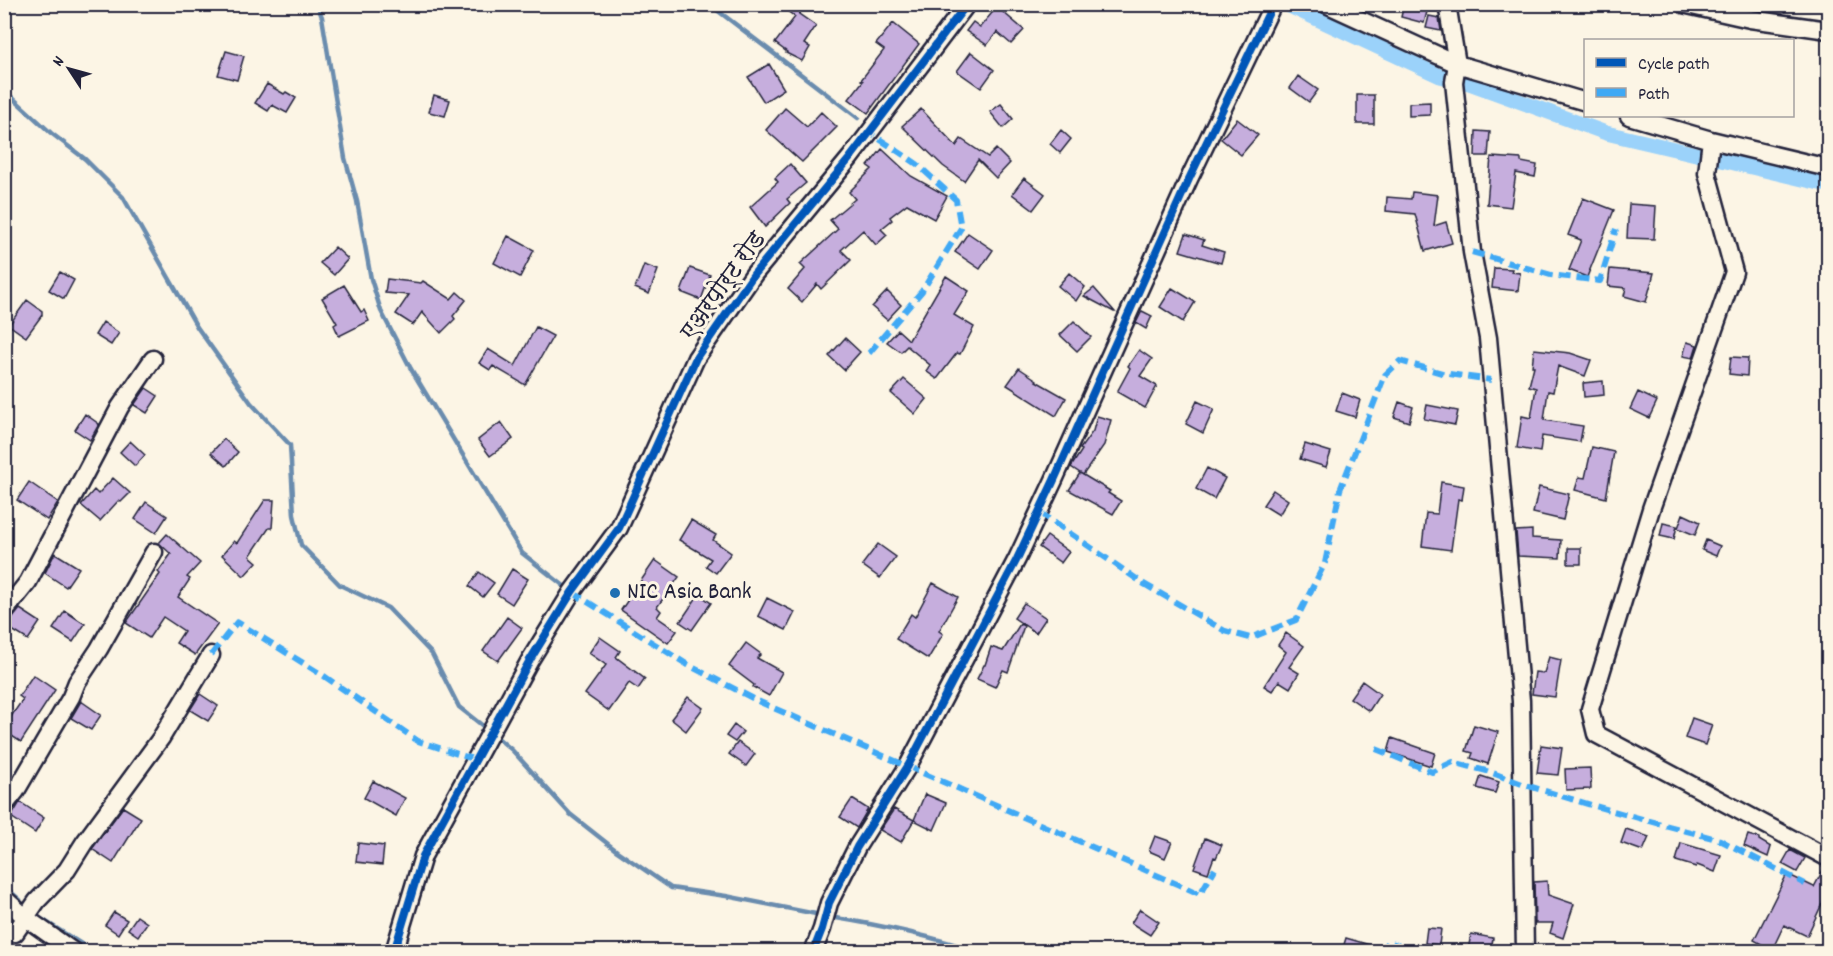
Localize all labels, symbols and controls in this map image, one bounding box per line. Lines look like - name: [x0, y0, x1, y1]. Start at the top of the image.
- north arrow: [39, 39, 99, 99]
- legend: [1584, 39, 1794, 117]
- text: N: [47, 52, 71, 72]
- text: Cycle path: [1638, 53, 1709, 78]
- text: Path: [1638, 83, 1670, 108]
- street label: एअरपोर्ट रोड: [672, 225, 775, 348]
- place label: NIC Asia Bank: [627, 576, 752, 610]
- marker: NIC Asia Bank: [608, 586, 622, 600]

